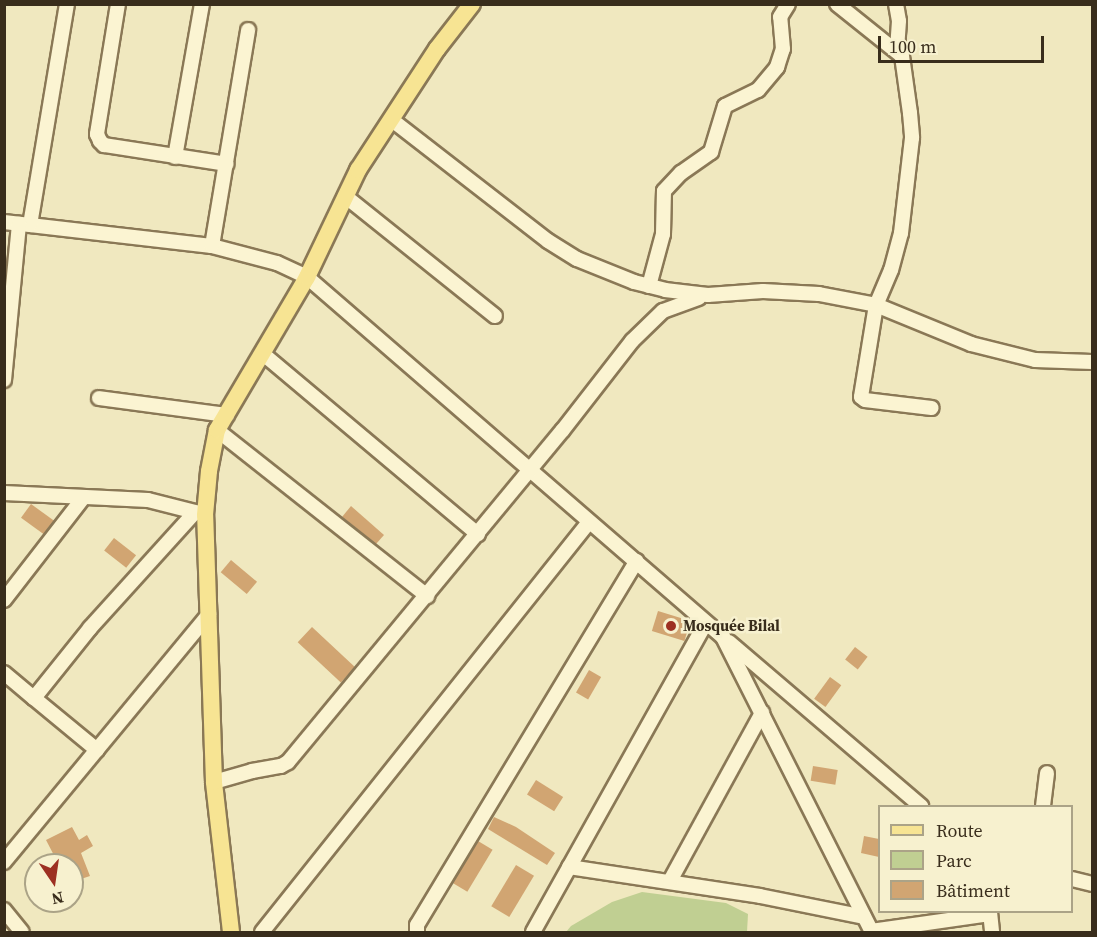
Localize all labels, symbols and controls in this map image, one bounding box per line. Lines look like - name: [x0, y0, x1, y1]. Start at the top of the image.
- scale bar: [881, 24, 1048, 62]
- text: 100 m: [889, 34, 936, 59]
- place label: Mosquée Bilal: [683, 617, 780, 635]
- marker: Mosquée Bilal: [664, 619, 678, 633]
- legend: [878, 805, 1073, 913]
- text: Route: [936, 818, 983, 843]
- text: Parc: [936, 848, 972, 873]
- north arrow: [24, 853, 84, 913]
- text: Bâtiment: [936, 878, 1010, 903]
- text: N: [49, 887, 66, 911]

